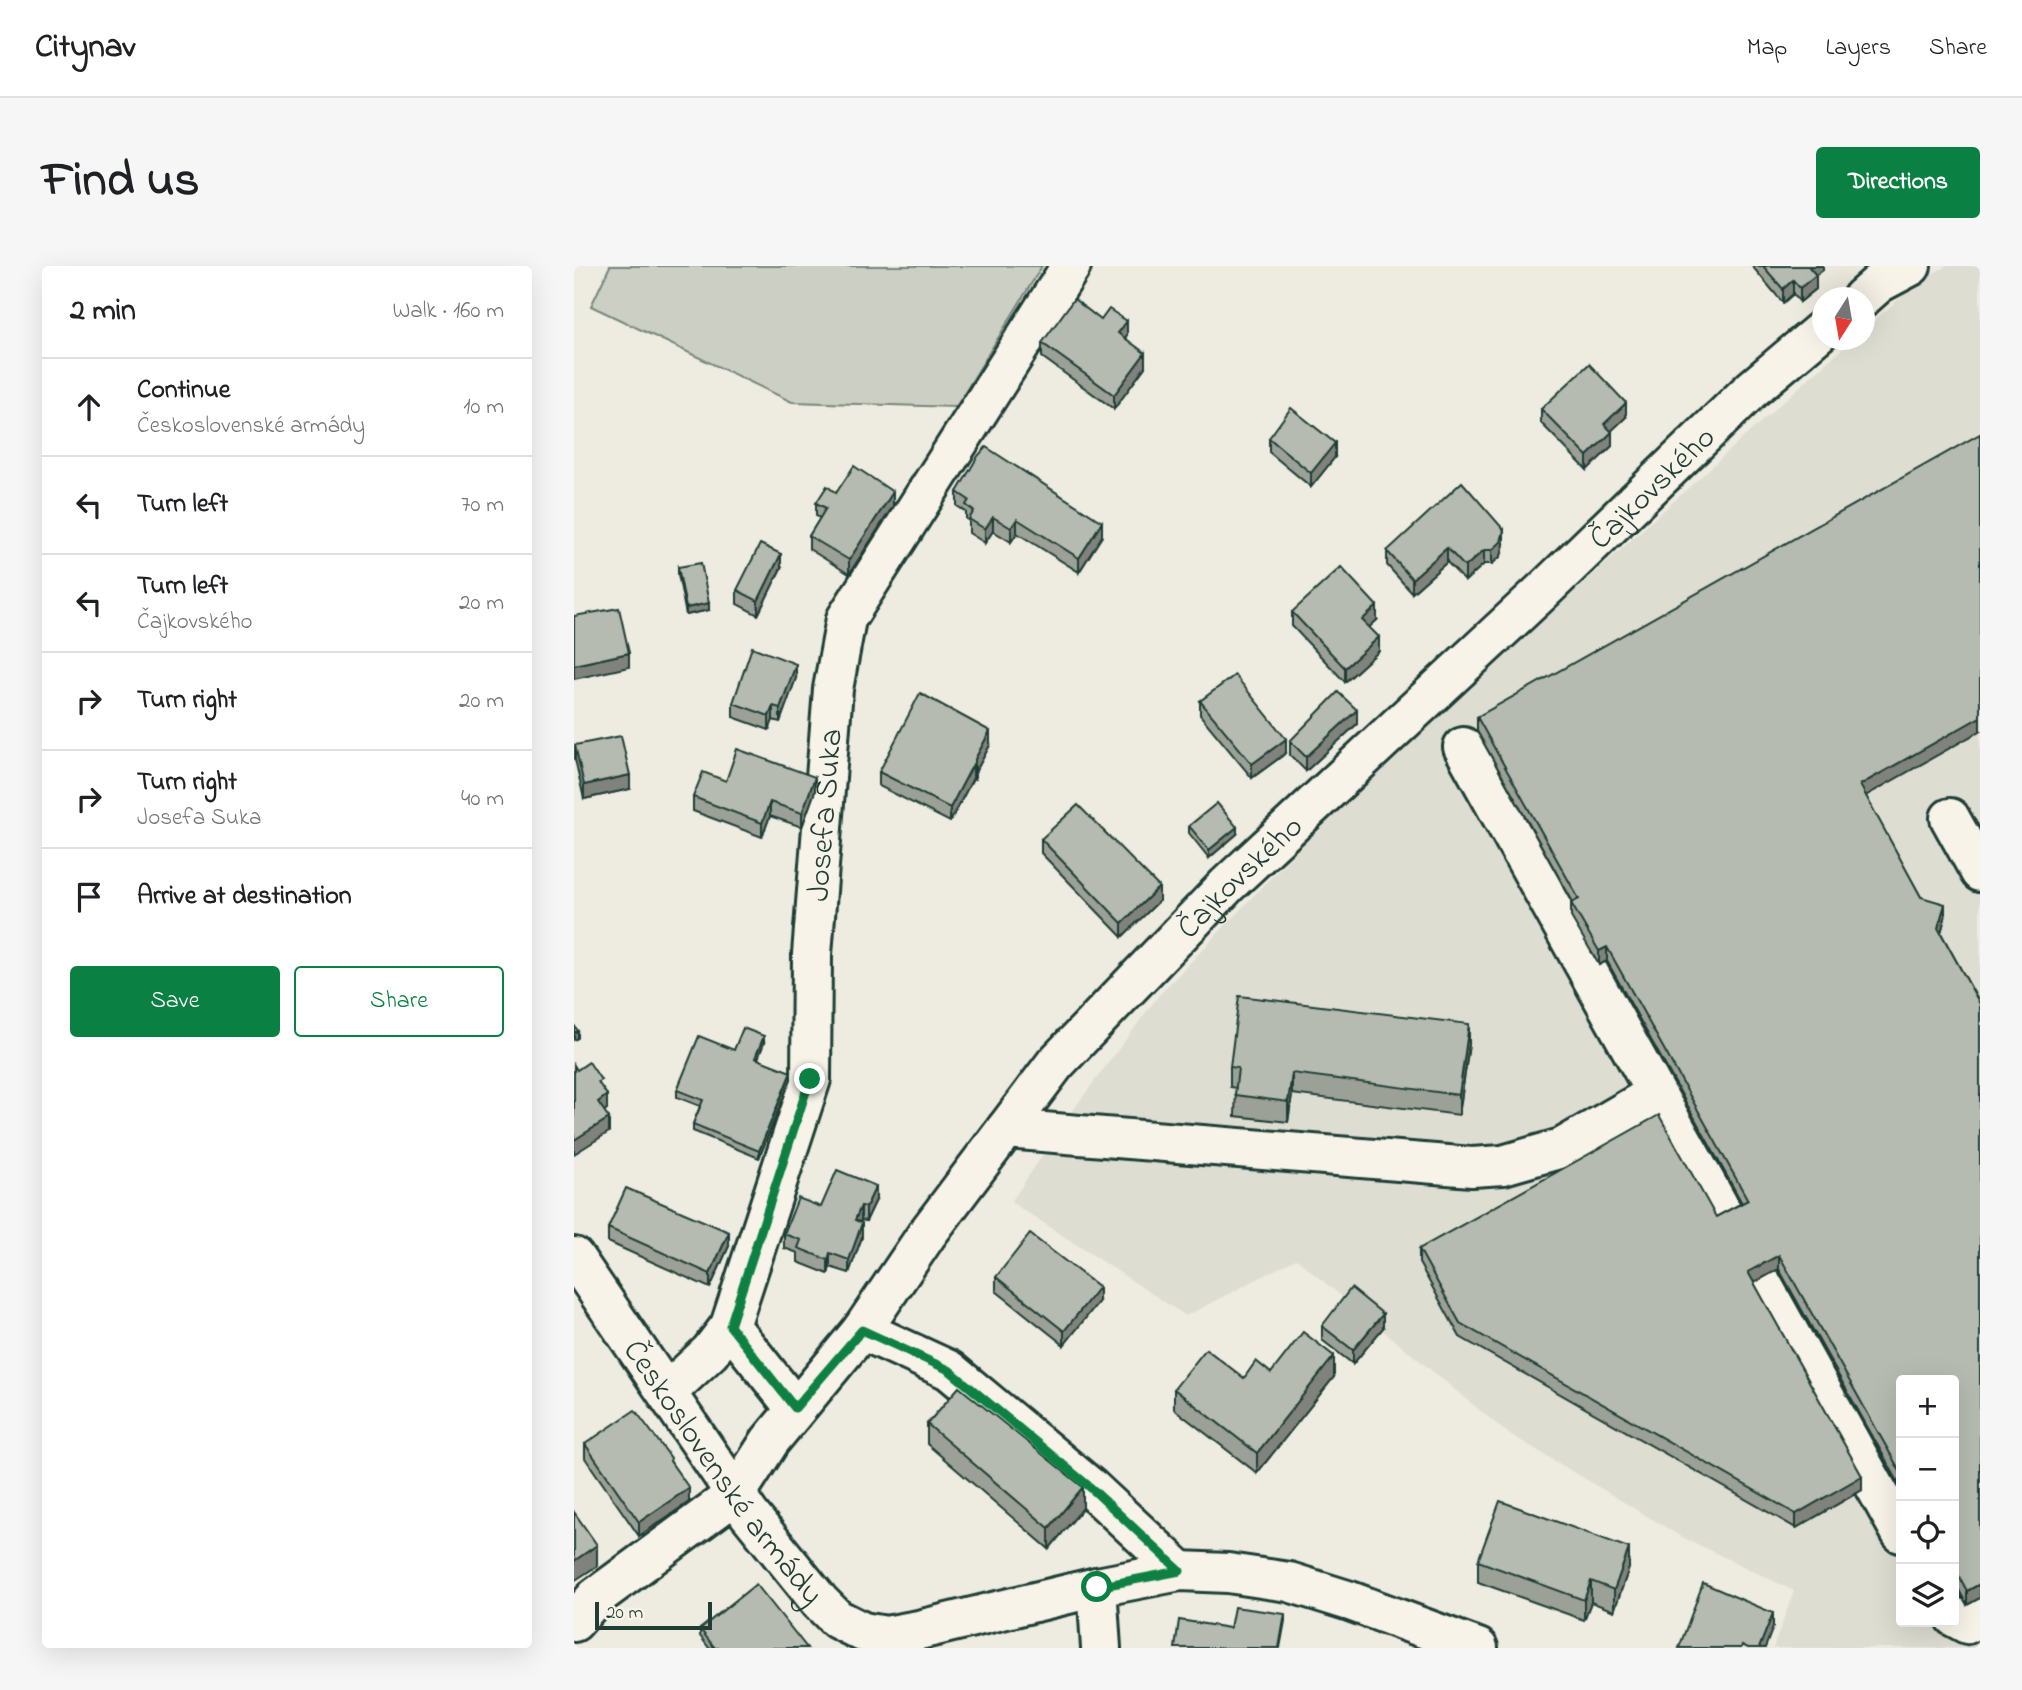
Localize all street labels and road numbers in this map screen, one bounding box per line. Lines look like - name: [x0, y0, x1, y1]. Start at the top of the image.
- street label: Čajkovského: [1579, 416, 1728, 562]
- street label: Josefa Suka: [796, 727, 857, 903]
- street label: Čajkovského: [1167, 806, 1315, 951]
- street label: Československé armády: [610, 1331, 833, 1616]

